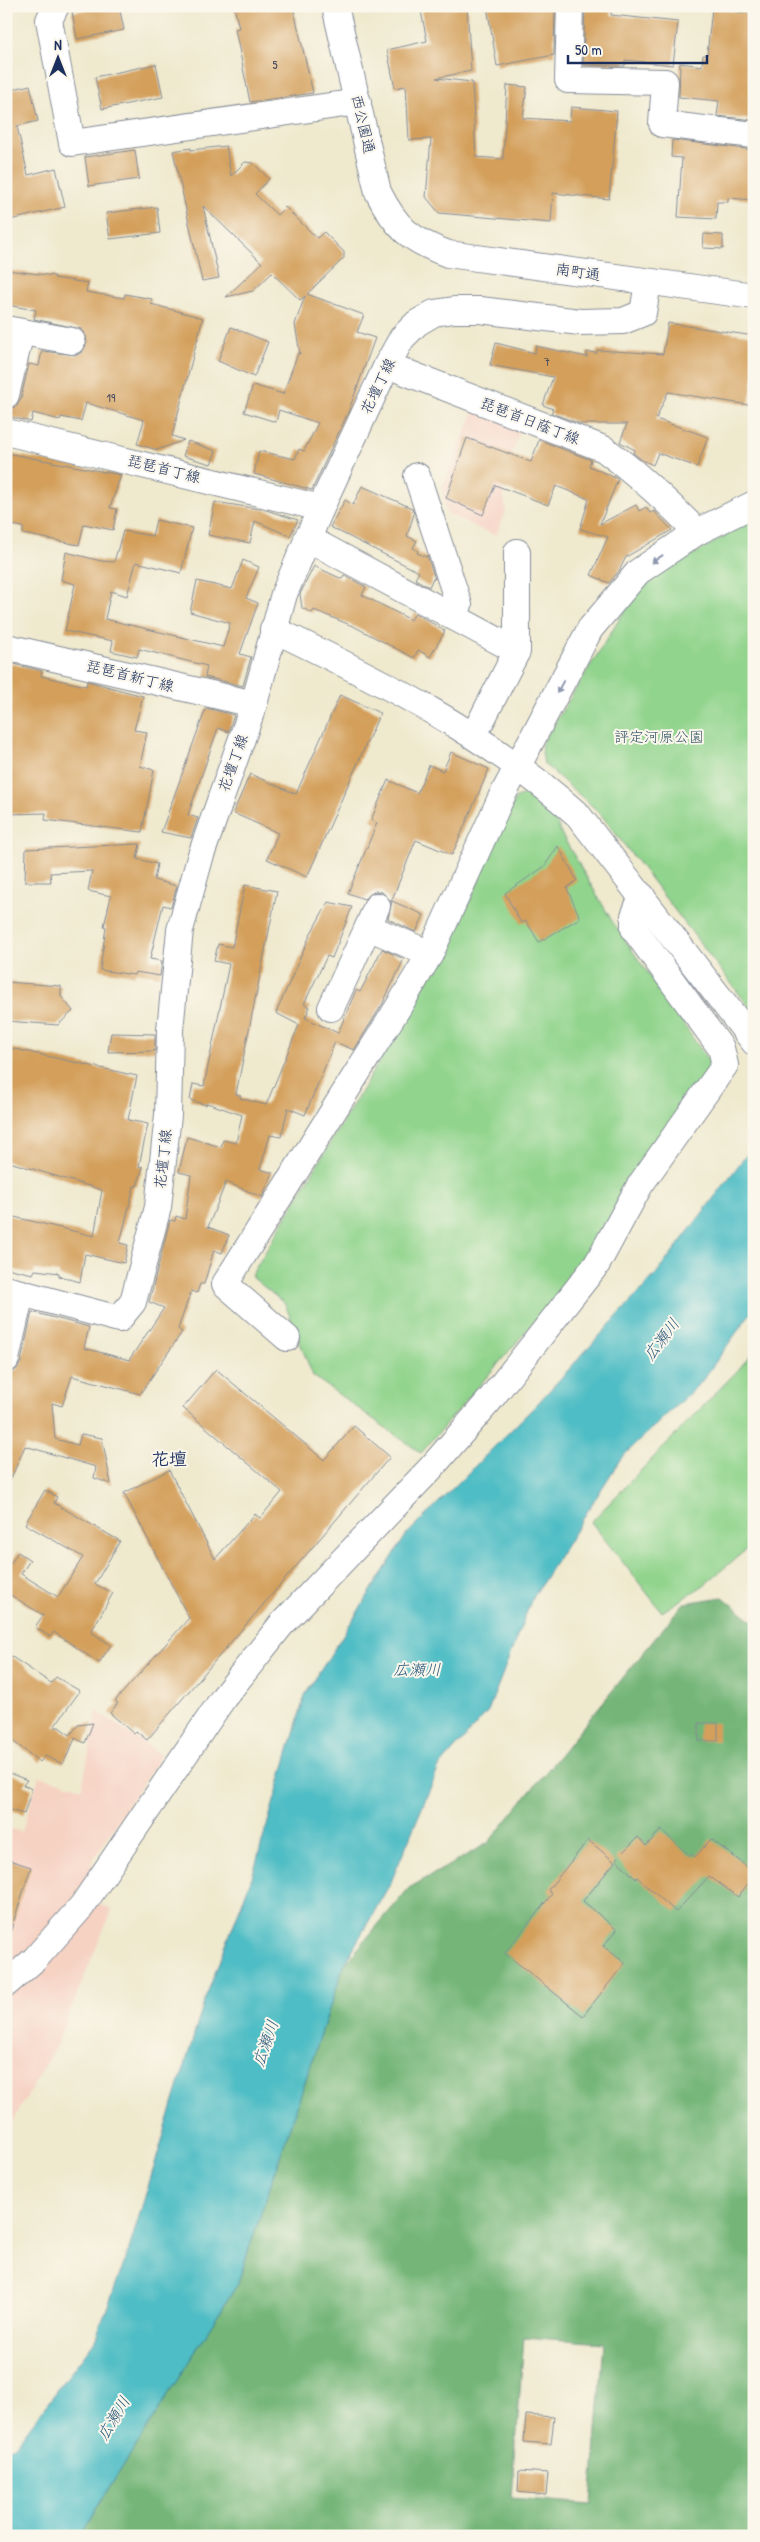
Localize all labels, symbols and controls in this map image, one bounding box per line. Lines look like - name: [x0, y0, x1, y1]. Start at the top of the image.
- north arrow: [32, 32, 82, 82]
- scale bar: [568, 32, 706, 64]
- text: N: [54, 35, 62, 54]
- text: 50 m: [575, 39, 602, 60]
- house number: 5: [272, 56, 278, 73]
- street label: 西公園通: [347, 92, 380, 155]
- street label: 南町通: [554, 258, 602, 285]
- house number: 7: [544, 353, 550, 370]
- street label: 花壇丁線: [355, 354, 400, 417]
- house number: 19: [107, 389, 116, 406]
- street label: 琵琶首日蔭丁線: [477, 392, 583, 449]
- street label: 琵琶首丁線: [125, 449, 203, 488]
- one-way arrow: [650, 554, 664, 564]
- street label: 琵琶首新丁線: [84, 654, 176, 697]
- one-way arrow: [556, 679, 564, 694]
- park label: 評定河原公園: [614, 726, 704, 747]
- street label: 花壇丁線: [212, 731, 253, 795]
- street label: 花壇丁線: [149, 1128, 176, 1190]
- water label: 広瀬川: [638, 1313, 684, 1365]
- district label: 花壇: [151, 1446, 187, 1471]
- water label: 広瀬川: [393, 1658, 441, 1680]
- water label: 広瀬川: [247, 2017, 283, 2069]
- water label: 広瀬川: [91, 2392, 135, 2444]

